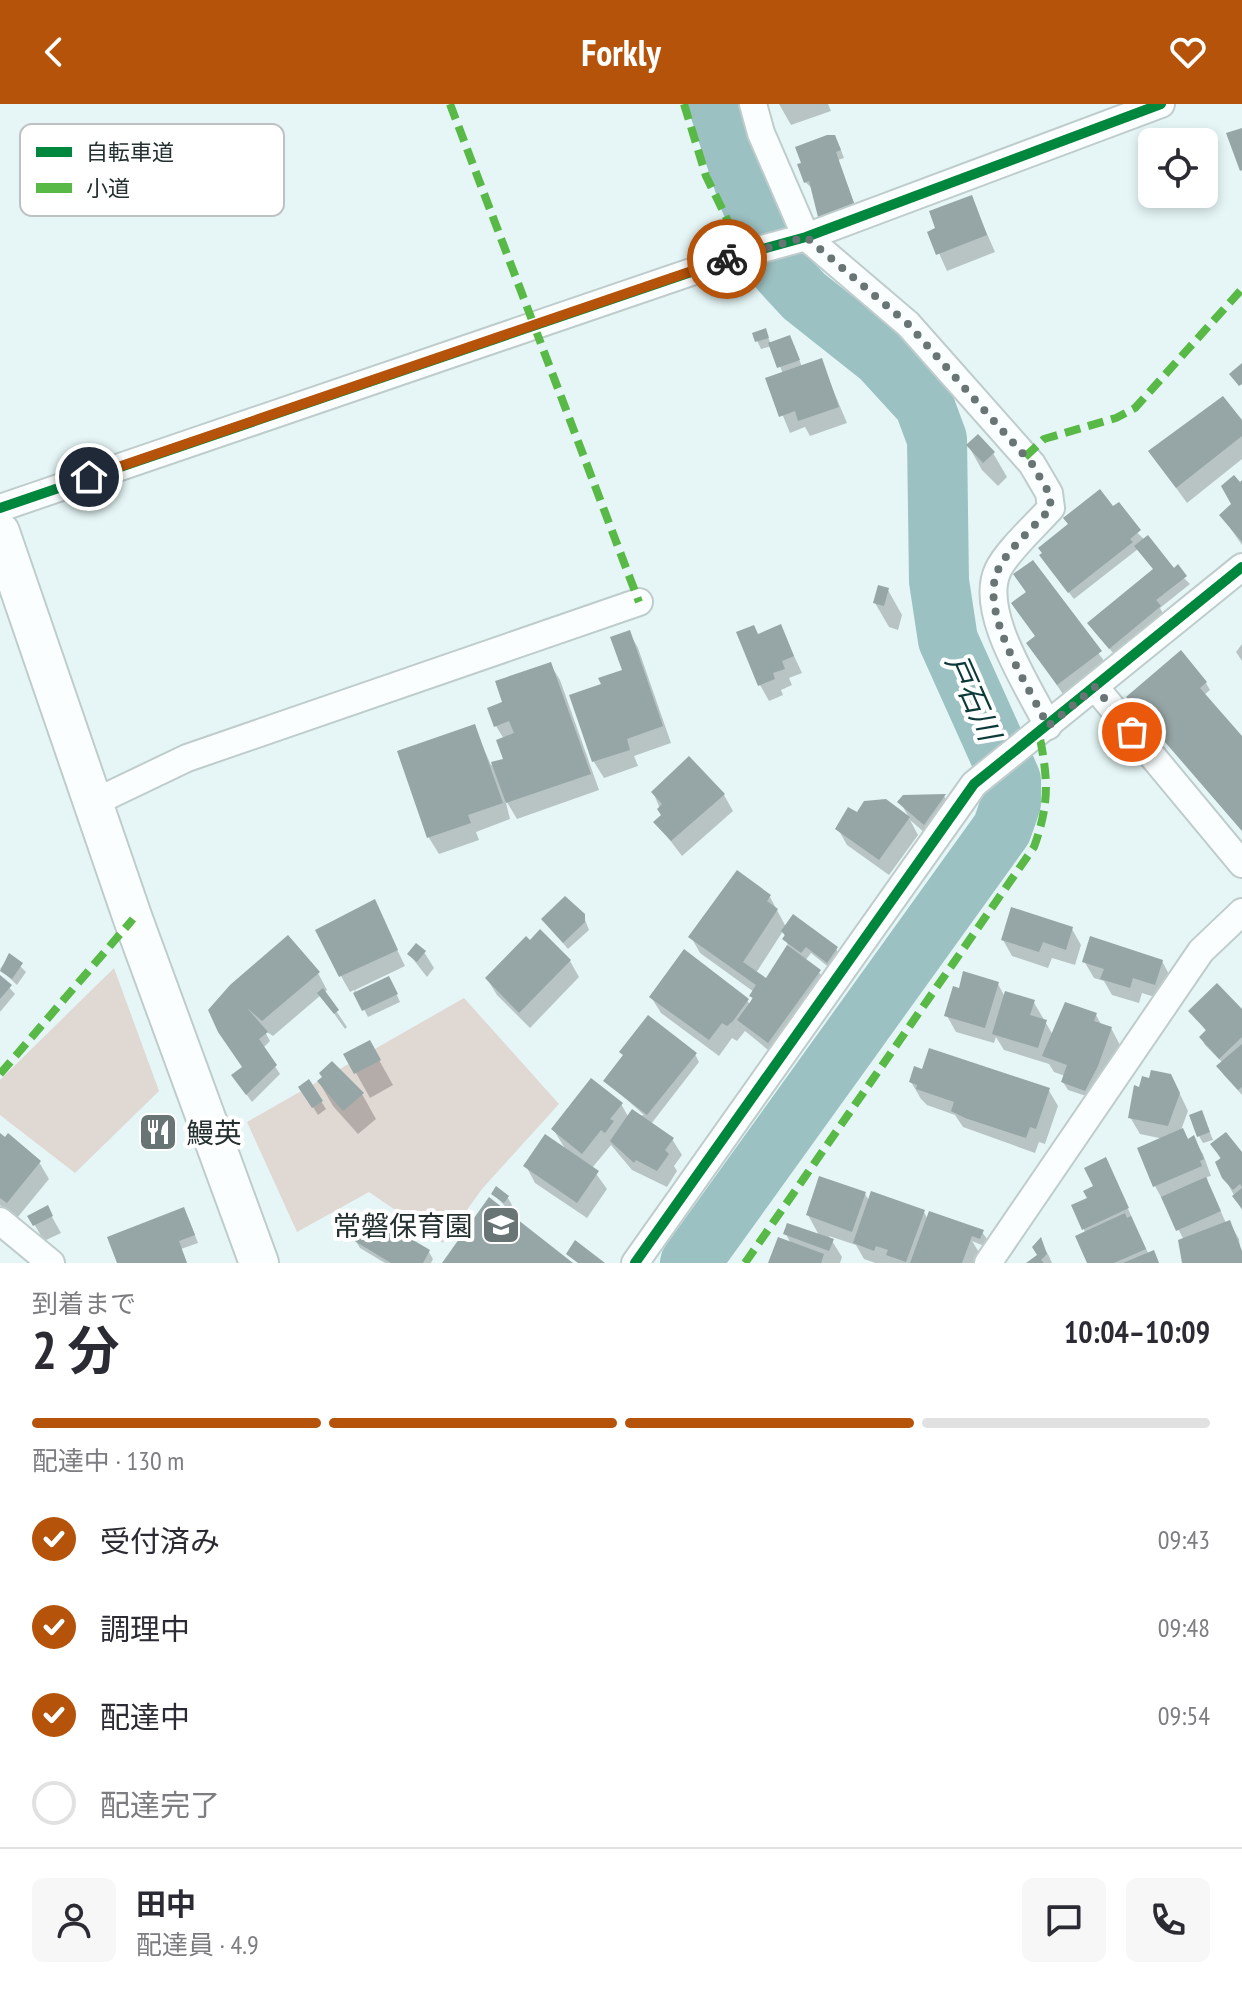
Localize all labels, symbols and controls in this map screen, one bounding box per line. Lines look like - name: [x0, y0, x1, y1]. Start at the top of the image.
- text: Forkly: [581, 29, 661, 76]
- icon: back: [32, 30, 76, 74]
- icon: heart: [1166, 30, 1210, 74]
- legend: [20, 124, 284, 216]
- map controls: [1138, 128, 1218, 208]
- button: locate: [1138, 128, 1218, 208]
- text: 自転車道: [86, 138, 174, 166]
- text: 小道: [86, 174, 130, 202]
- courier: [687, 219, 767, 299]
- icon: bike: [705, 237, 749, 281]
- pin: [55, 443, 123, 511]
- icon: home: [67, 455, 111, 499]
- water label: 戸石川: [938, 648, 1011, 749]
- pin: [1098, 698, 1166, 766]
- icon: bag: [1110, 710, 1154, 754]
- restaurant icon: 鰻英: [137, 1111, 179, 1153]
- place label: 鰻英: [186, 1114, 242, 1151]
- school or university icon: 常磐保育園: [480, 1204, 522, 1246]
- place label: 常磐保育園: [333, 1207, 473, 1244]
- text: 到着まで: [32, 1287, 136, 1320]
- text: 10:04–10:09: [1064, 1312, 1210, 1351]
- text: 2 分: [32, 1316, 120, 1383]
- text: 配達中 · 130 m: [32, 1444, 184, 1477]
- icon: check: [32, 1517, 76, 1561]
- text: 受付済み: [100, 1521, 220, 1560]
- text: 09:43: [1158, 1523, 1210, 1556]
- icon: check: [32, 1605, 76, 1649]
- text: 調理中: [100, 1609, 190, 1648]
- text: 09:48: [1158, 1611, 1210, 1644]
- icon: check: [32, 1693, 76, 1737]
- text: 配達中: [100, 1697, 190, 1736]
- text: 09:54: [1158, 1699, 1210, 1732]
- text: 配達完了: [100, 1785, 220, 1824]
- button: person: [32, 1878, 116, 1962]
- button: chat: [1022, 1878, 1106, 1962]
- button: phone: [1126, 1878, 1210, 1962]
- text: 田中: [136, 1884, 196, 1923]
- text: 配達員 · 4.9: [136, 1928, 259, 1961]

